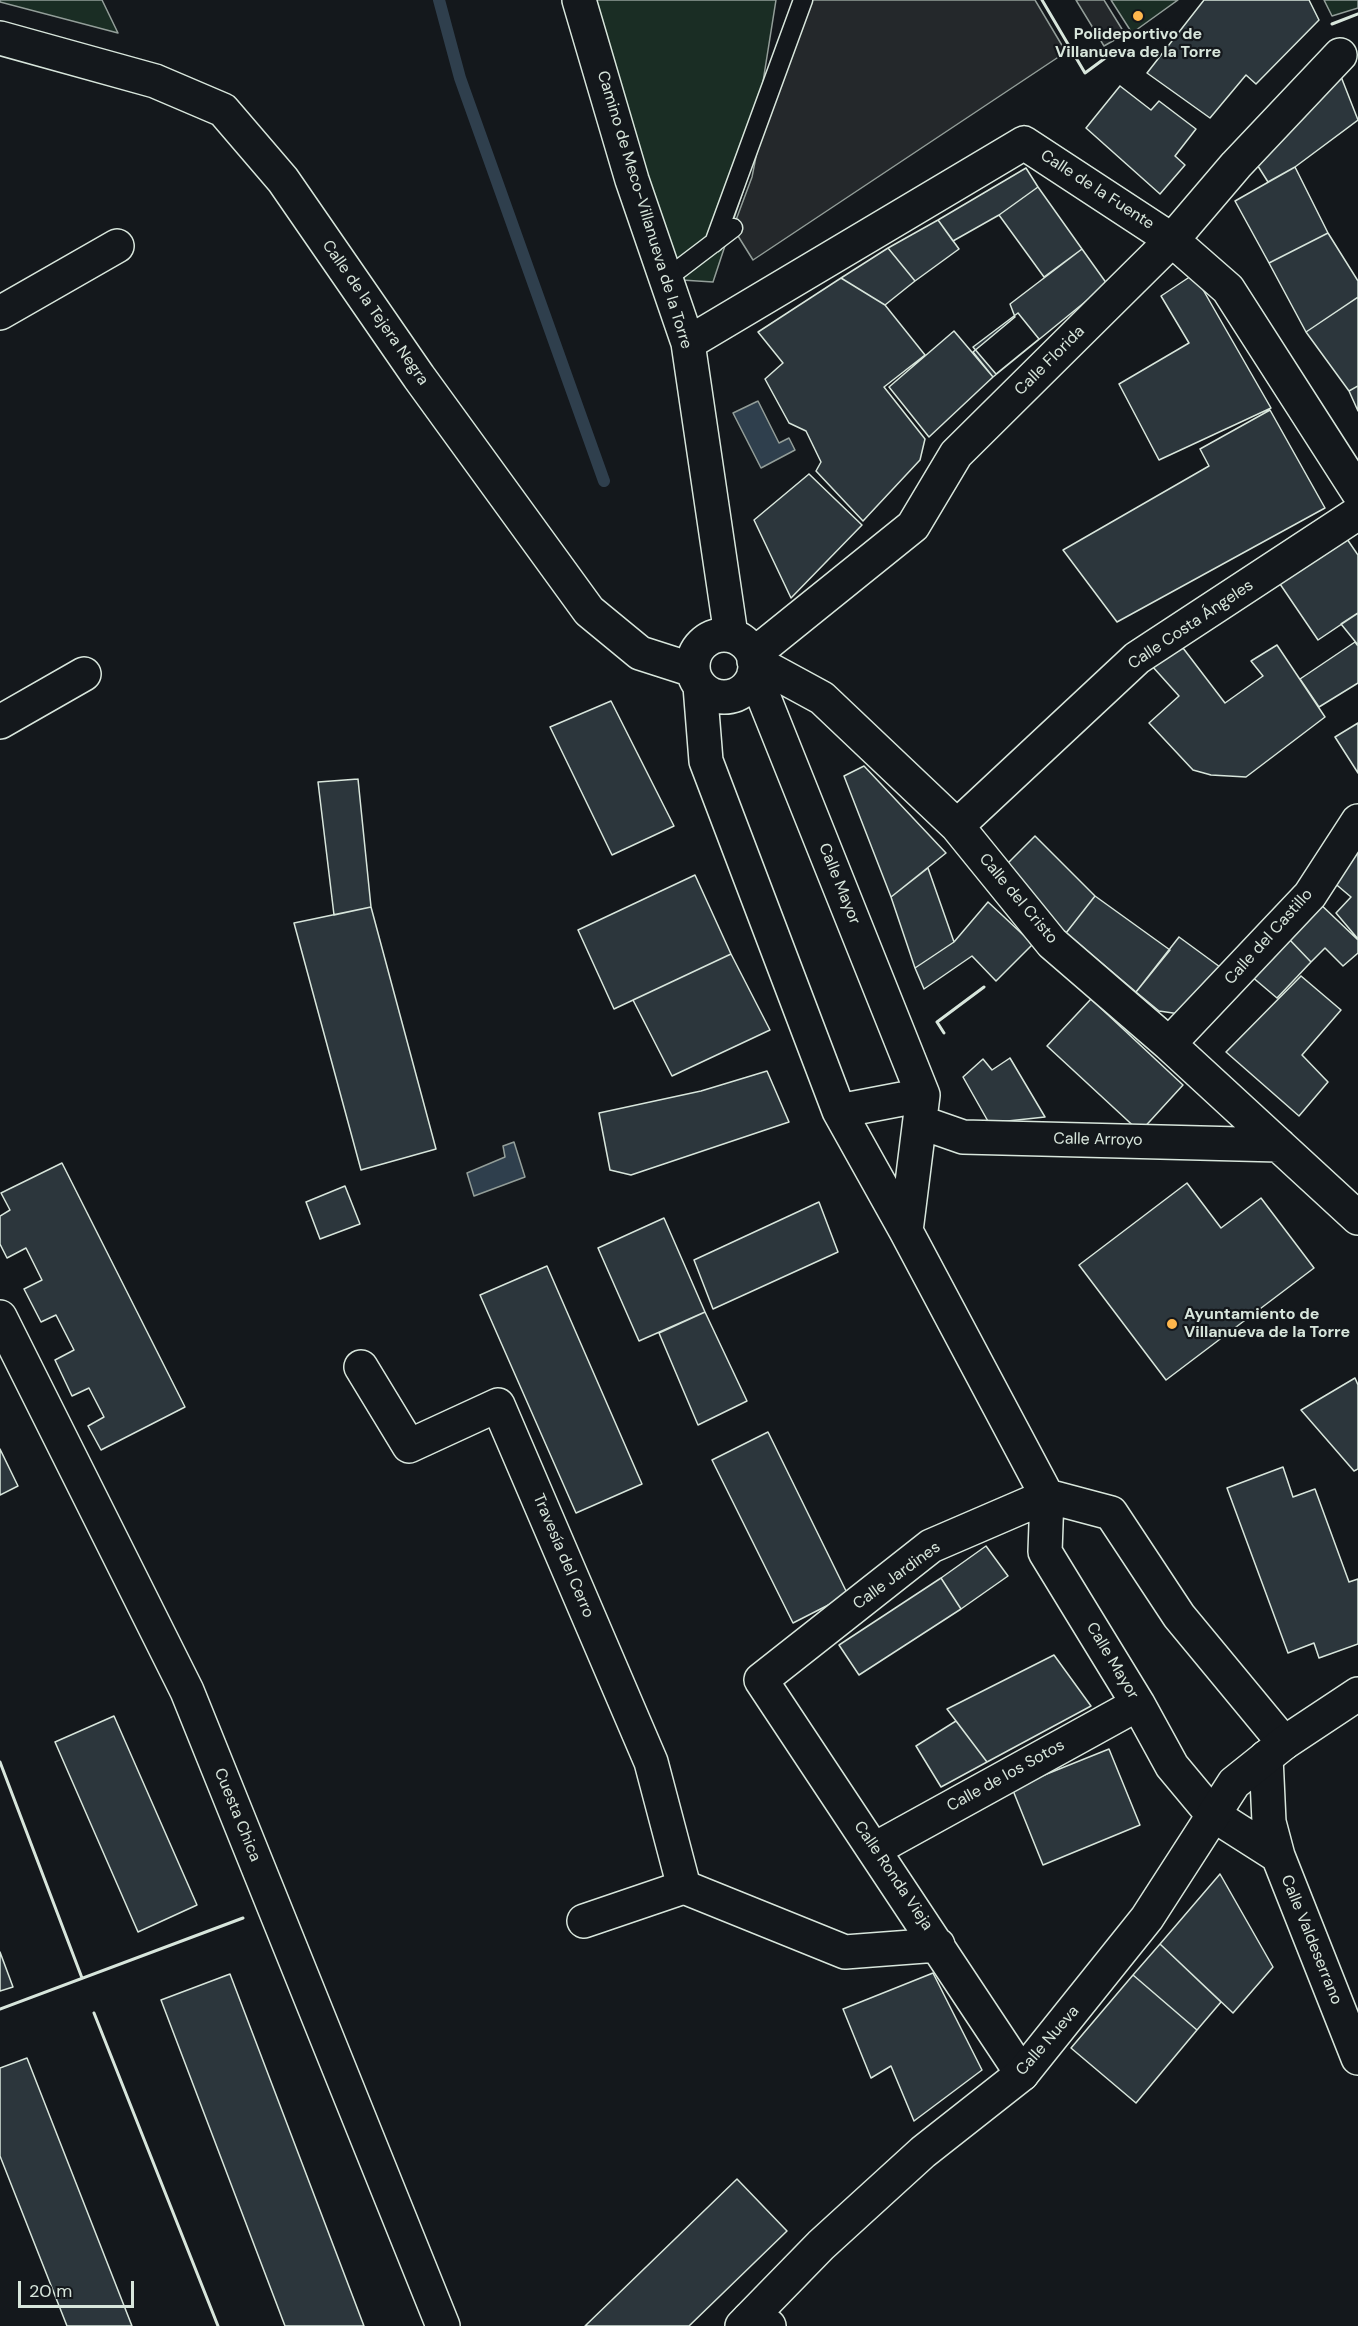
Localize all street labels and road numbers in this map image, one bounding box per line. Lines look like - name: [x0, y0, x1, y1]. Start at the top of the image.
- street label: Camino de Meco-Villanueva de la Torre: [592, 69, 696, 351]
- street label: Calle de la Fuente: [1037, 146, 1157, 234]
- street label: Calle de la Tejera Negra: [318, 237, 432, 389]
- street label: Calle Florida: [1011, 322, 1089, 400]
- street label: Calle Costa Ángeles: [1125, 576, 1257, 674]
- street label: Calle Mayor: [814, 840, 864, 928]
- street label: Calle del Cristo: [975, 850, 1061, 948]
- street label: Calle del Castillo: [1221, 885, 1317, 989]
- street label: Calle Arroyo: [1053, 1130, 1143, 1150]
- street label: Travesía del Cerro: [528, 1491, 598, 1621]
- street label: Calle Jardines: [850, 1538, 944, 1614]
- street label: Calle Mayor: [1082, 1619, 1142, 1703]
- street label: Calle de los Sotos: [944, 1736, 1068, 1816]
- street label: Cuesta Chica: [210, 1766, 264, 1864]
- street label: Calle Ronda Vieja: [849, 1818, 937, 1934]
- street label: Calle Valdeserrano: [1276, 1872, 1346, 2008]
- street label: Calle Nueva: [1012, 2002, 1084, 2080]

